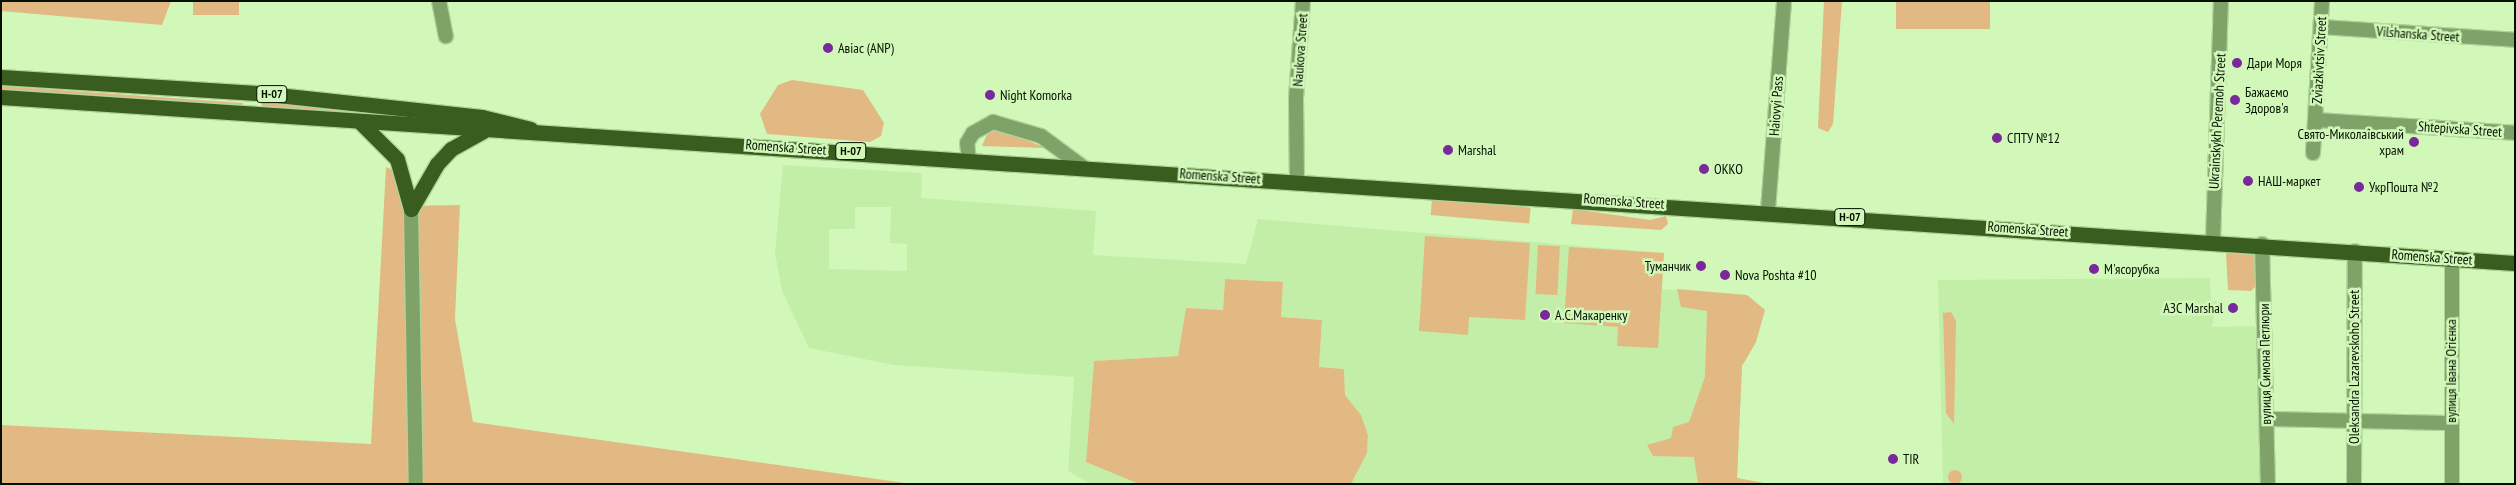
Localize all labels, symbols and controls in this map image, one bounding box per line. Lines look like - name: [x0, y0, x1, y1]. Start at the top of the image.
- street label: Naukova Street: [1289, 13, 1311, 87]
- street label: Zviazkivtsiv Street: [2308, 16, 2330, 104]
- street label: Vilshanska Street: [2376, 23, 2460, 45]
- place label: Авіас (ANP): [838, 40, 894, 56]
- marker: Авіас (ANP): [822, 42, 834, 54]
- street label: Ukrainskykh Peremoh Street: [2205, 53, 2229, 189]
- place label: Дари Моря: [2247, 55, 2302, 71]
- marker: Дари Моря: [2231, 57, 2243, 69]
- street label: Haiovyi Pass: [1766, 76, 1786, 136]
- place label: Бажаємо Здоров'я: [2245, 84, 2289, 116]
- road number: Н-07: [256, 85, 288, 104]
- place label: Night Komorka: [1000, 87, 1072, 103]
- marker: Night Komorka: [984, 89, 996, 101]
- marker: Бажаємо Здоров'я: [2229, 94, 2241, 106]
- street label: Shtepivska Street: [2418, 118, 2502, 140]
- place label: Свято-Миколаївський храм: [2298, 126, 2404, 158]
- place label: СПТУ №12: [2007, 130, 2061, 146]
- marker: СПТУ №12: [1991, 132, 2003, 144]
- street label: Romenska Street: [745, 136, 827, 158]
- marker: Свято-Миколаївський храм: [2408, 136, 2420, 148]
- road number: Н-07: [835, 142, 867, 160]
- place label: Marshal: [1458, 142, 1496, 158]
- marker: Marshal: [1442, 144, 1454, 156]
- place label: ОККО: [1714, 161, 1743, 177]
- marker: ОККО: [1698, 163, 1710, 175]
- street label: Romenska Street: [1179, 165, 1261, 187]
- place label: НАШ-маркет: [2258, 173, 2321, 189]
- marker: НАШ-маркет: [2242, 175, 2254, 187]
- place label: УкрПошта №2: [2369, 179, 2439, 195]
- marker: УкрПошта №2: [2353, 181, 2365, 193]
- street label: Romenska Street: [1583, 190, 1665, 212]
- road number: Н-07: [1834, 208, 1866, 226]
- street label: Romenska Street: [1987, 218, 2069, 240]
- street label: Romenska Street: [2391, 246, 2473, 268]
- place label: Туманчик: [1645, 258, 1691, 274]
- marker: Туманчик: [1695, 260, 1707, 272]
- place label: М'ясорубка: [2104, 261, 2159, 277]
- marker: М'ясорубка: [2088, 263, 2100, 275]
- place label: Nova Poshta #10: [1735, 267, 1817, 283]
- marker: Nova Poshta #10: [1719, 269, 1731, 281]
- street label: Oleksandra Lazarevskoho Street: [2346, 290, 2362, 444]
- place label: АЗС Marshal: [2163, 300, 2223, 316]
- marker: АЗС Marshal: [2227, 302, 2239, 314]
- street label: вулиця Симона Петлюри: [2256, 303, 2274, 425]
- place label: А.С.Макаренку: [1555, 307, 1627, 323]
- marker: А.С.Макаренку: [1539, 309, 1551, 321]
- street label: вулиця Івана Огієнка: [2443, 319, 2459, 423]
- place label: TIR: [1903, 451, 1919, 467]
- marker: TIR: [1887, 453, 1899, 465]

